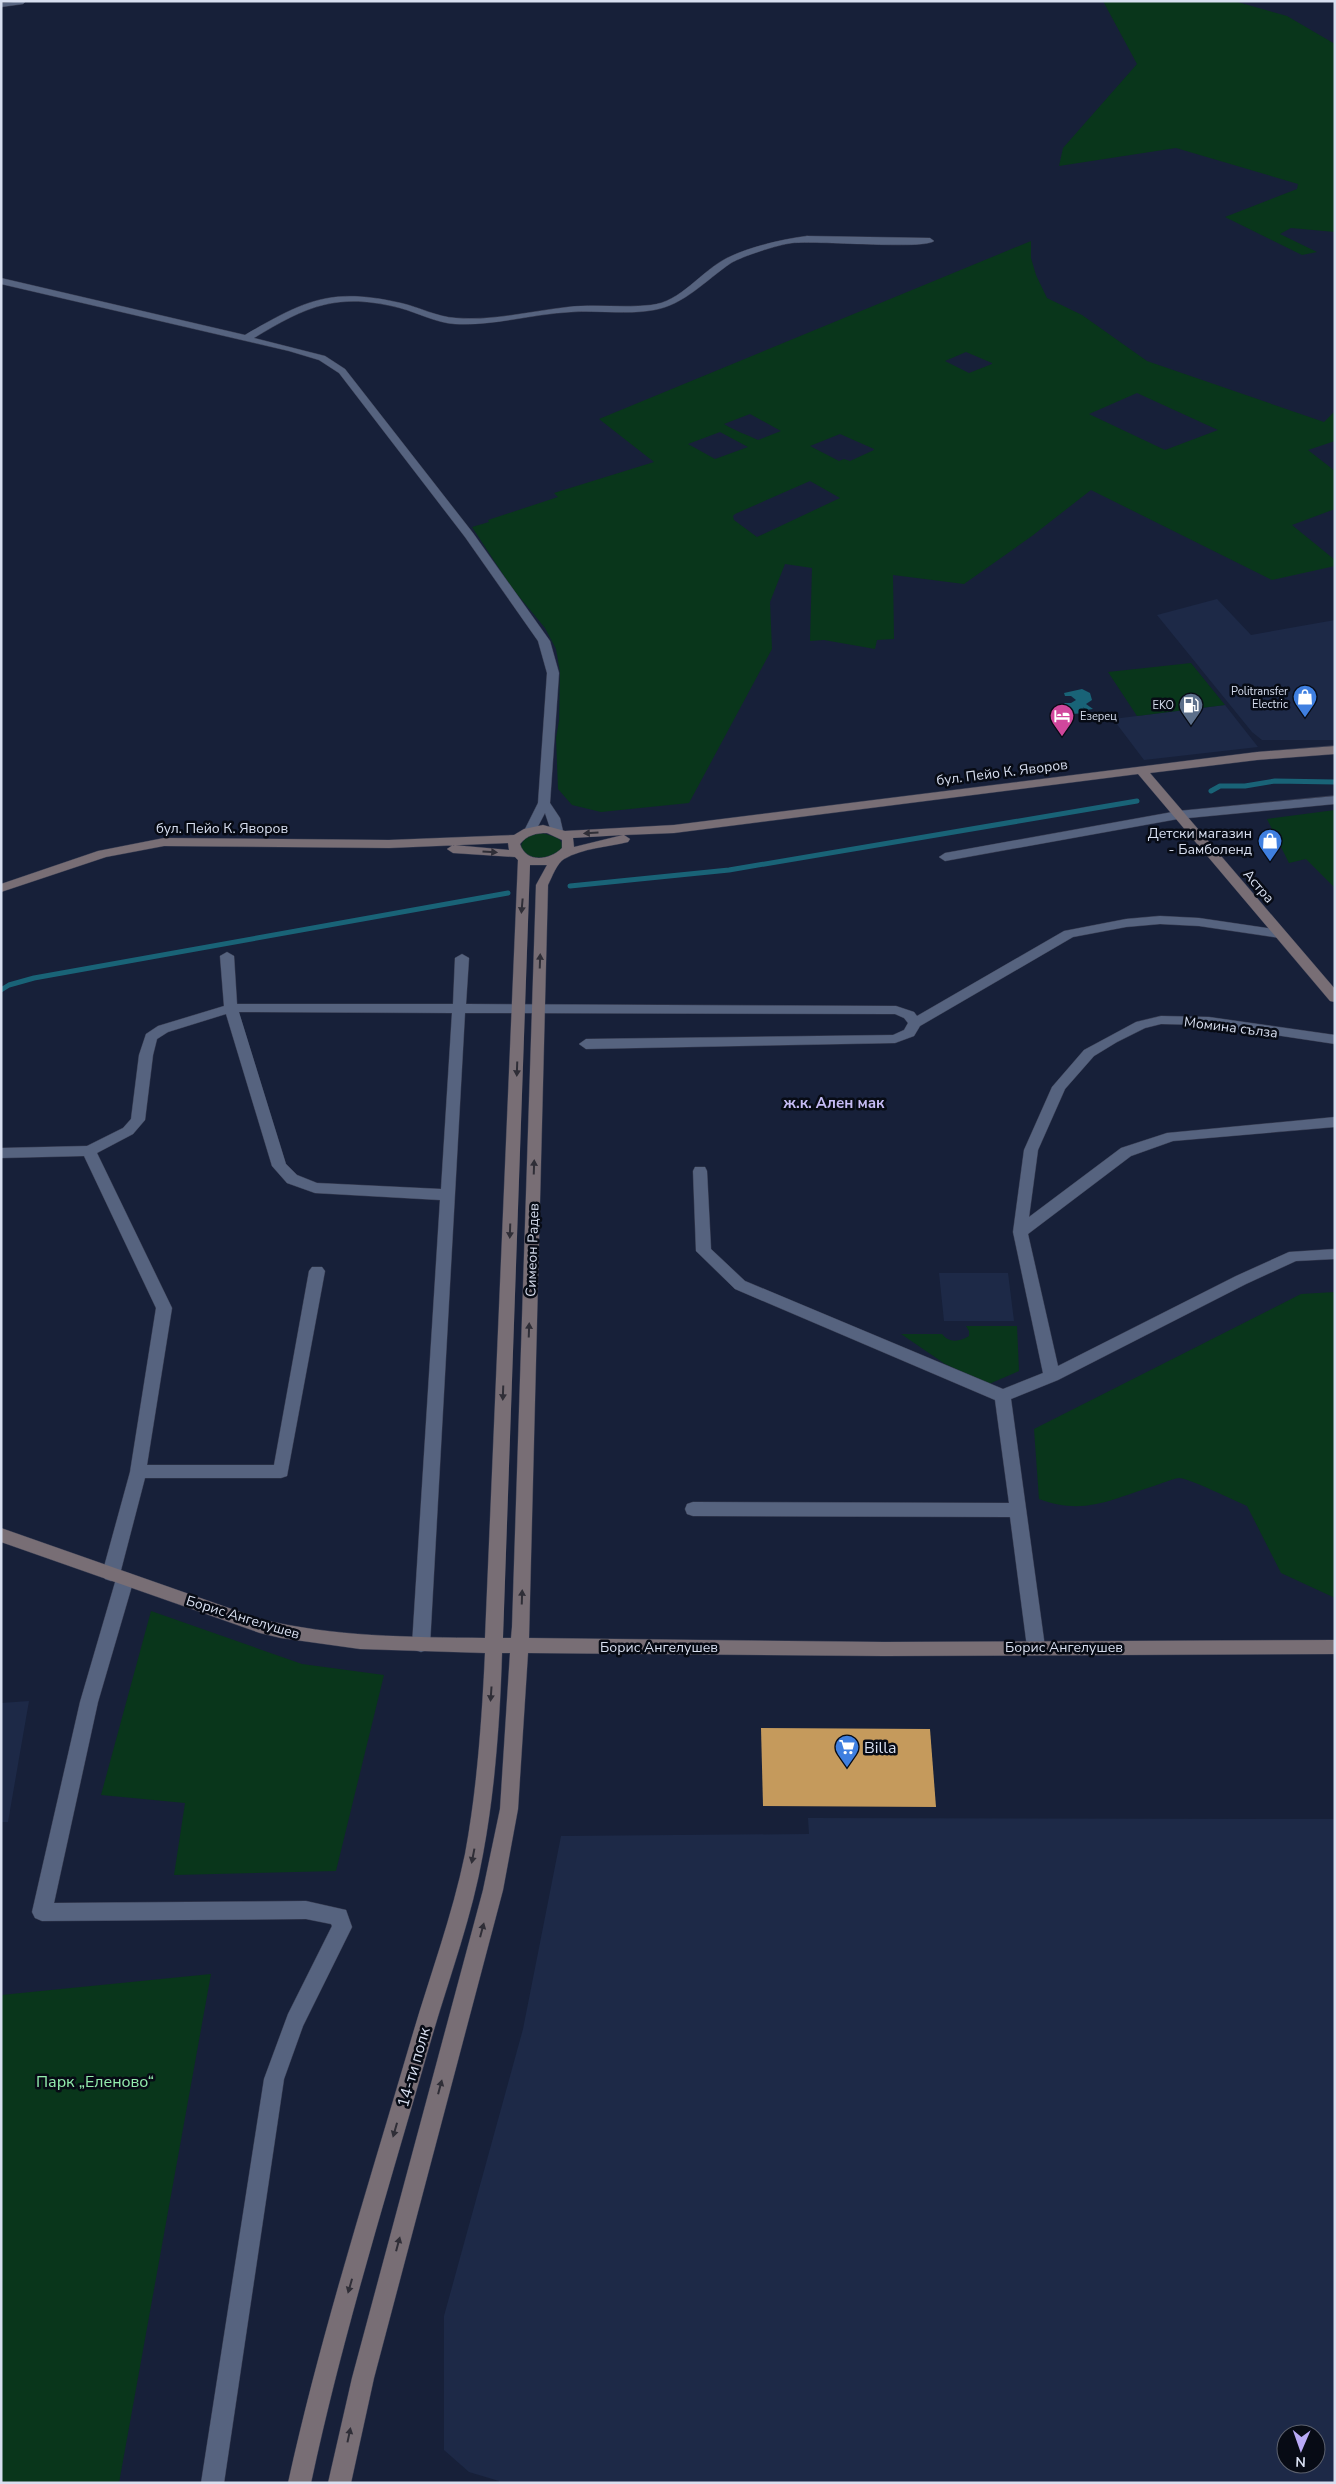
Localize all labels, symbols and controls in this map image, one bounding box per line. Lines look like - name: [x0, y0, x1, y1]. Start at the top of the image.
- place label: Politransfer Electric: [1231, 684, 1288, 712]
- shop icon: Politransfer Electric: [1292, 684, 1318, 718]
- fuel station icon: EKO: [1178, 692, 1204, 726]
- place label: EKO: [1153, 698, 1174, 713]
- hotel icon: Езерец: [1049, 703, 1075, 737]
- place label: Езерец: [1080, 709, 1117, 724]
- street label: бул. Пейо К. Яворов: [935, 755, 1069, 790]
- street label: бул. Пейо К. Яворов: [156, 819, 288, 838]
- place label: Детски магазин - Бамболенд: [1148, 824, 1252, 859]
- shop icon: Детски магазин - Бамболенд: [1257, 828, 1283, 862]
- one-way arrow: [582, 830, 598, 838]
- one-way arrow: [482, 848, 498, 856]
- street label: Астра: [1239, 865, 1279, 907]
- one-way arrow: [518, 899, 526, 915]
- one-way arrow: [536, 952, 544, 968]
- street label: Момина сълза: [1183, 1012, 1279, 1043]
- one-way arrow: [512, 1061, 520, 1077]
- district label: ж.к. Ален мак: [783, 1093, 885, 1113]
- one-way arrow: [530, 1159, 538, 1175]
- street label: Симеон Радев: [521, 1202, 544, 1297]
- one-way arrow: [506, 1223, 514, 1239]
- one-way arrow: [526, 1321, 534, 1337]
- one-way arrow: [499, 1386, 507, 1402]
- one-way arrow: [518, 1589, 526, 1605]
- street label: Борис Ангелушев: [184, 1591, 302, 1644]
- street label: Борис Ангелушев: [600, 1638, 718, 1657]
- street label: Борис Ангелушев: [1005, 1638, 1123, 1657]
- one-way arrow: [486, 1687, 494, 1703]
- supermarket icon: Billa: [834, 1734, 860, 1768]
- place label: Billa: [864, 1737, 896, 1759]
- one-way arrow: [469, 1848, 477, 1864]
- one-way arrow: [479, 1922, 487, 1937]
- street label: 14-ти полк: [392, 2024, 436, 2110]
- park label: Парк „Еленово“: [36, 2071, 154, 2093]
- one-way arrow: [436, 2079, 444, 2094]
- one-way arrow: [391, 2123, 399, 2138]
- one-way arrow: [394, 2236, 402, 2251]
- one-way arrow: [346, 2279, 354, 2294]
- north arrow: [1276, 2424, 1326, 2474]
- one-way arrow: [345, 2427, 353, 2443]
- text: N: [1295, 2452, 1306, 2471]

